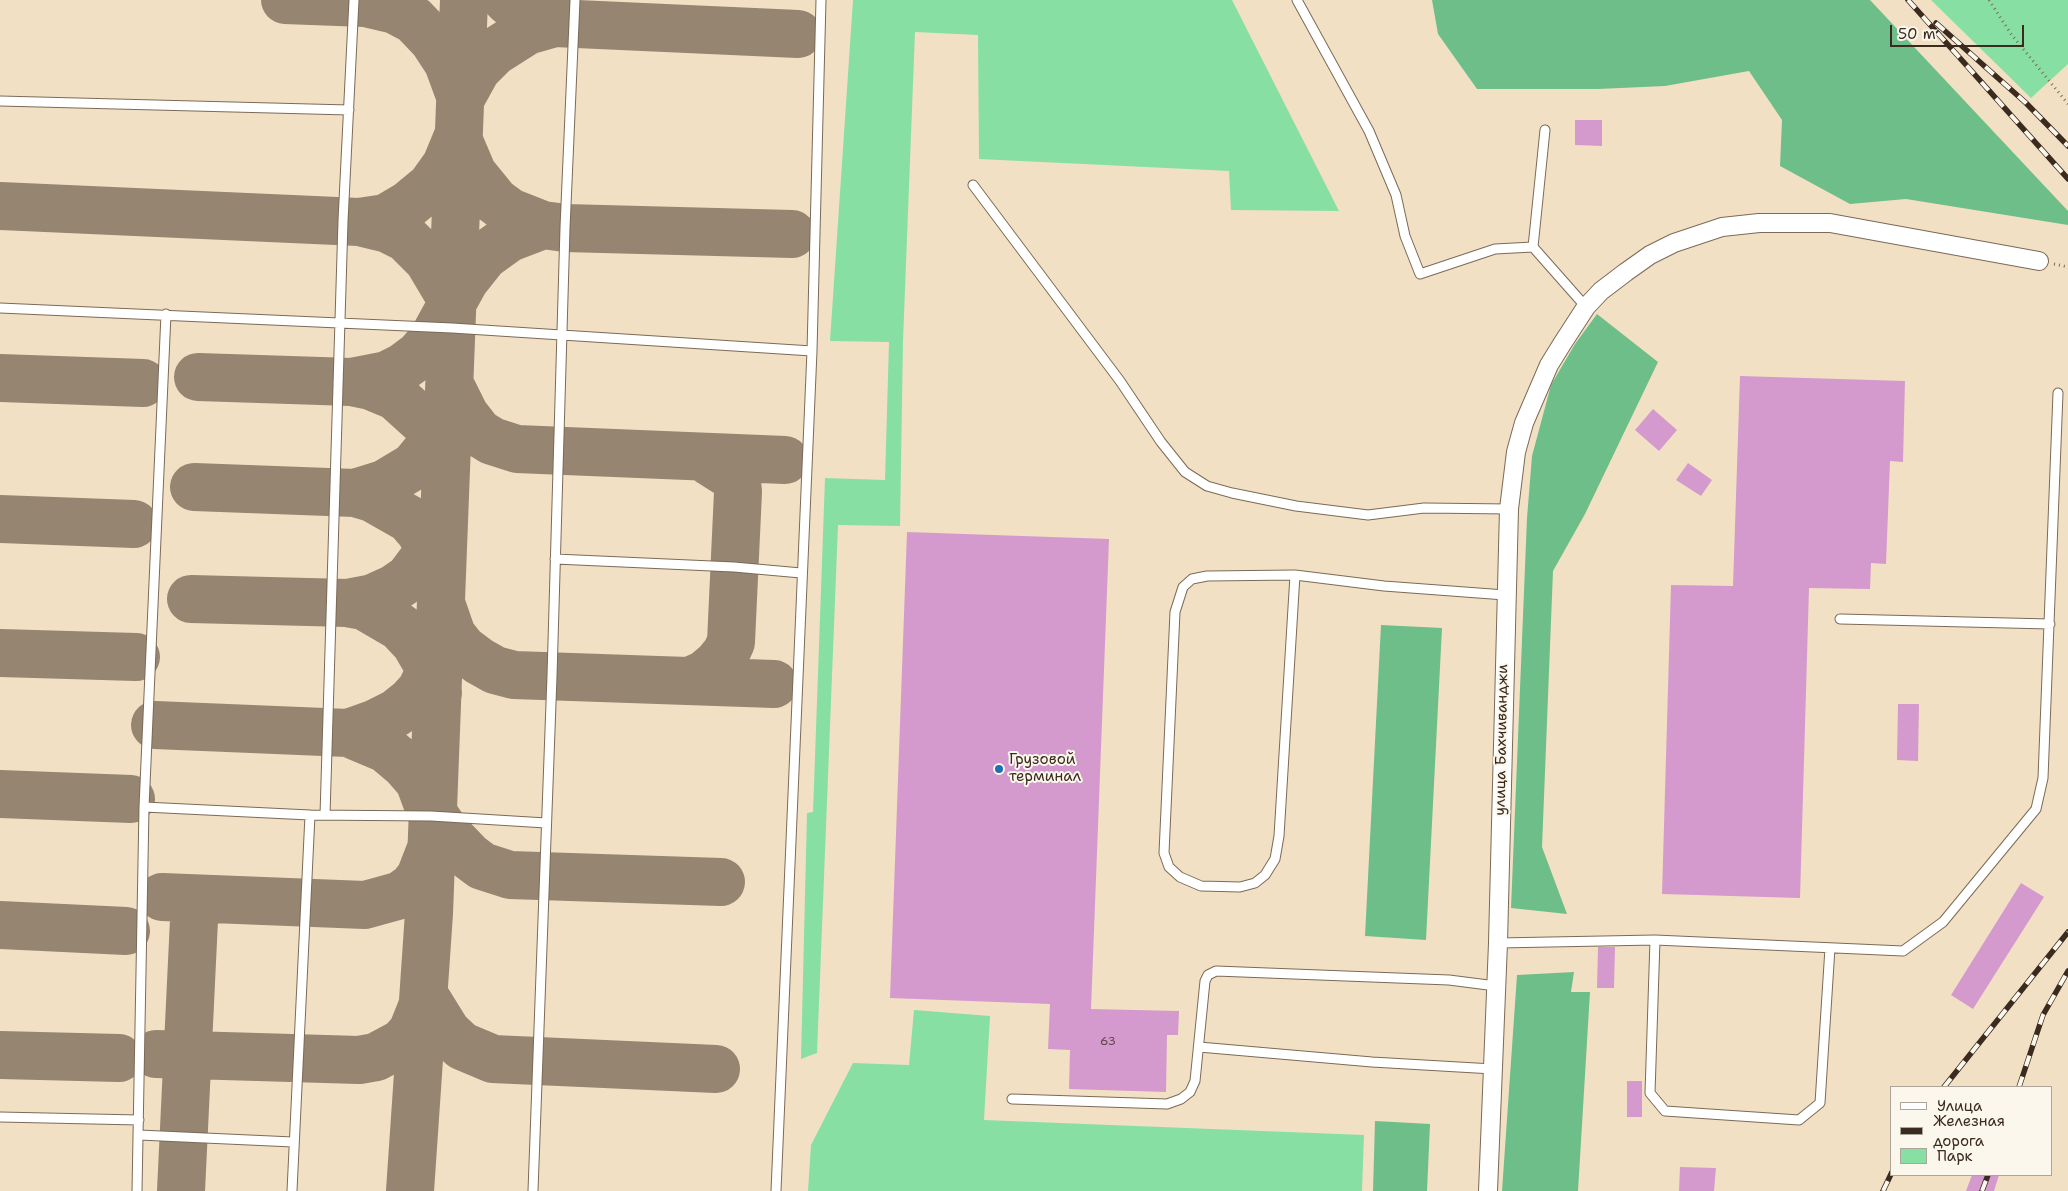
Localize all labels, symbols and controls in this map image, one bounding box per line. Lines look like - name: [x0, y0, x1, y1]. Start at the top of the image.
- scale bar: [1893, 15, 2027, 47]
- text: 50 m: [1898, 24, 1936, 44]
- street label: улица Бахчиванджи: [1492, 664, 1512, 816]
- place label: Грузовой терминал: [1009, 751, 1081, 786]
- marker: Грузовой терминал: [993, 763, 1005, 775]
- house number: 63: [1100, 1035, 1116, 1049]
- legend: [1890, 1086, 2053, 1176]
- text: Улица: [1937, 1096, 1982, 1116]
- text: Железная дорога: [1933, 1111, 2005, 1151]
- text: Парк: [1937, 1146, 1973, 1166]

